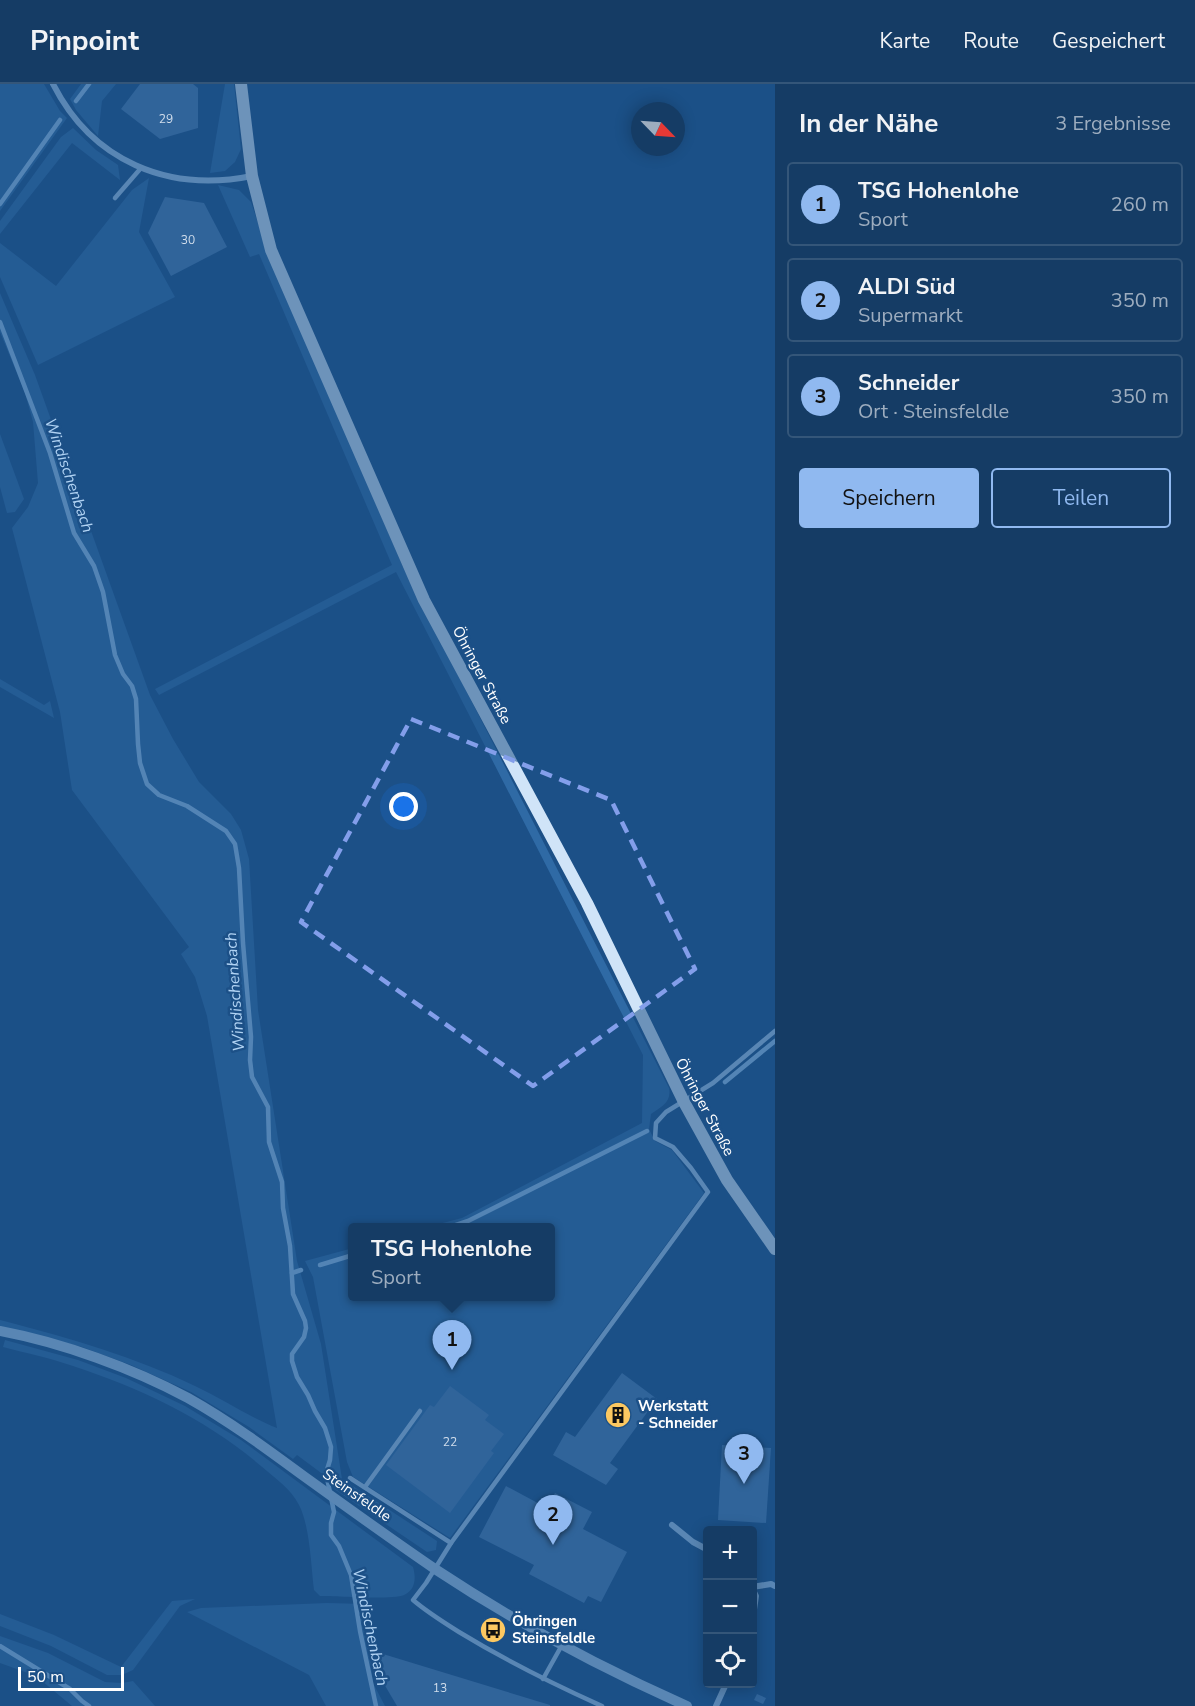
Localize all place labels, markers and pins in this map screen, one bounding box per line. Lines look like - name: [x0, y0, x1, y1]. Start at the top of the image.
- pin: 1: [432, 1320, 472, 1370]
- place label: Werkstatt - Schneider: [638, 1396, 718, 1433]
- building icon: Werkstatt - Schneider: [603, 1400, 633, 1430]
- pin: 3: [724, 1434, 764, 1484]
- pin: 2: [534, 1496, 572, 1545]
- place label: Öhringen Steinsfeldle: [512, 1611, 595, 1648]
- bus stop icon: Öhringen Steinsfeldle: [478, 1615, 508, 1645]

